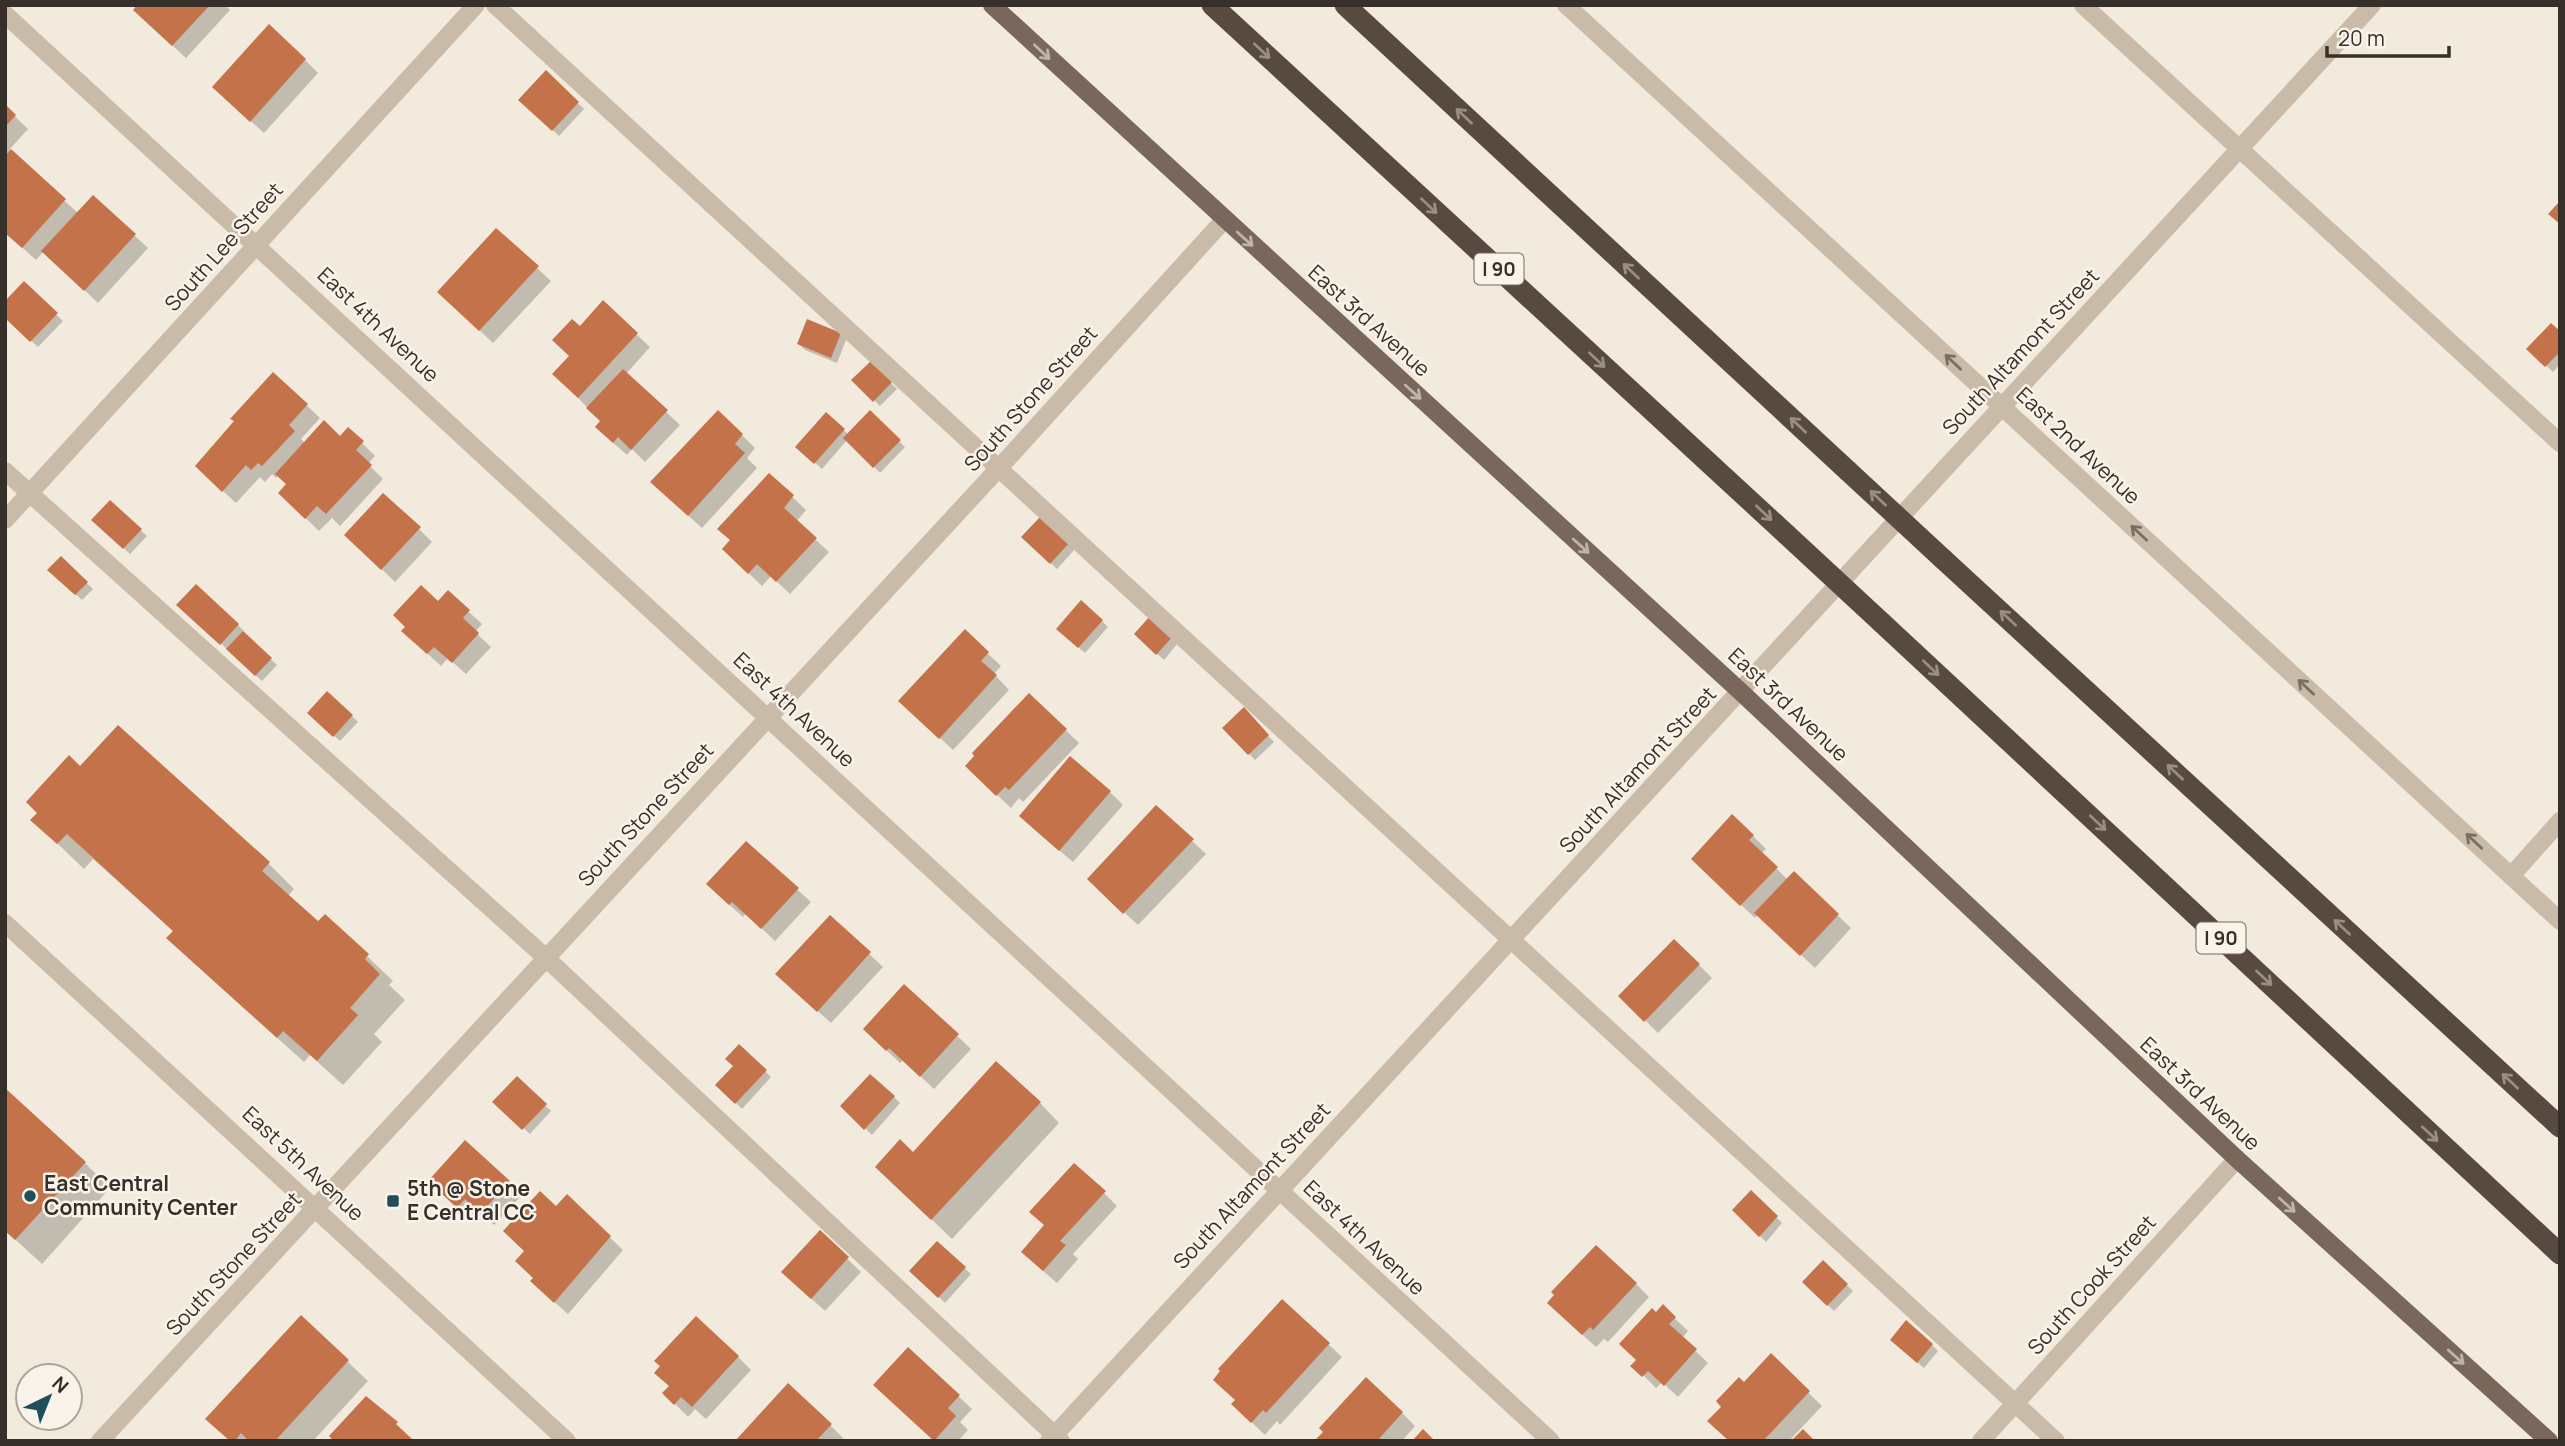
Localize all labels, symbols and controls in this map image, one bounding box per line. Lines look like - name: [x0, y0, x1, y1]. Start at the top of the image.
- scale bar: [2327, 14, 2450, 58]
- text: 20 m: [2338, 24, 2385, 52]
- one-way arrow: [1033, 43, 1050, 60]
- one-way arrow: [1253, 43, 1270, 60]
- one-way arrow: [1455, 108, 1473, 124]
- street label: South Lee Street: [158, 176, 289, 317]
- one-way arrow: [1420, 197, 1437, 214]
- one-way arrow: [1236, 231, 1254, 247]
- road number: I 90: [1474, 254, 1524, 284]
- street label: East 3rd Avenue: [1303, 258, 1437, 382]
- street label: East 4th Avenue: [312, 261, 446, 388]
- one-way arrow: [1623, 262, 1640, 279]
- street label: South Altamont Street: [1936, 262, 2105, 441]
- street label: South Stone Street: [957, 320, 1103, 477]
- one-way arrow: [1588, 351, 1605, 368]
- one-way arrow: [1945, 354, 1962, 371]
- street label: East 2nd Avenue: [2011, 380, 2147, 510]
- one-way arrow: [1404, 384, 1421, 401]
- one-way arrow: [1789, 417, 1807, 433]
- one-way arrow: [1870, 490, 1887, 507]
- one-way arrow: [1755, 505, 1772, 522]
- one-way arrow: [2130, 525, 2148, 541]
- one-way arrow: [1572, 537, 1589, 554]
- one-way arrow: [1999, 610, 2017, 626]
- street label: East 3rd Avenue: [1723, 641, 1855, 767]
- street label: East 4th Avenue: [728, 646, 862, 773]
- one-way arrow: [1922, 660, 1940, 676]
- one-way arrow: [2297, 679, 2315, 695]
- street label: South Altamont Street: [1553, 680, 1722, 859]
- street label: South Stone Street: [571, 736, 719, 892]
- one-way arrow: [2167, 764, 2184, 781]
- one-way arrow: [2089, 815, 2106, 832]
- one-way arrow: [2465, 834, 2483, 850]
- one-way arrow: [2334, 918, 2351, 935]
- road number: I 90: [2196, 922, 2246, 954]
- one-way arrow: [2255, 970, 2272, 987]
- street label: East 3rd Avenue: [2135, 1030, 2267, 1156]
- one-way arrow: [2502, 1072, 2519, 1089]
- street label: South Altamont Street: [1167, 1096, 1336, 1275]
- street label: East 5th Avenue: [237, 1100, 370, 1227]
- one-way arrow: [2421, 1125, 2438, 1142]
- place label: East Central Community Center: [44, 1169, 238, 1221]
- place label: 5th @ Stone E Central CC: [407, 1174, 535, 1226]
- street label: East 4th Avenue: [1298, 1174, 1432, 1301]
- street label: South Stone Street: [159, 1185, 307, 1341]
- marker: East Central Community Center: [22, 1188, 38, 1204]
- marker: 5th @ Stone E Central CC: [385, 1193, 401, 1209]
- one-way arrow: [2278, 1197, 2296, 1213]
- street label: South Cook Street: [2021, 1208, 2162, 1360]
- one-way arrow: [2447, 1349, 2465, 1365]
- north arrow: [14, 1362, 84, 1432]
- text: N: [47, 1370, 74, 1399]

